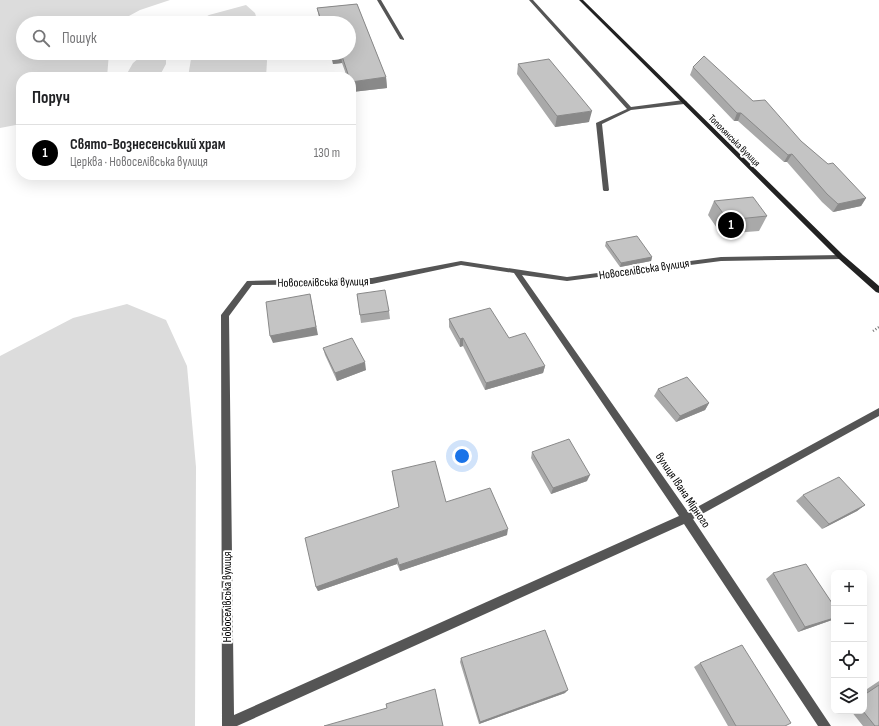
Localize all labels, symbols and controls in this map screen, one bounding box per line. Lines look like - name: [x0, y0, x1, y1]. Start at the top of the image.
- search box: [16, 16, 356, 60]
- icon: search: [30, 27, 52, 49]
- text: Пошук: [62, 29, 97, 48]
- text: Поруч: [32, 88, 70, 108]
- street label: Тополянська вулиця: [706, 112, 763, 169]
- text: Свято-Вознесенський храм: [70, 135, 225, 154]
- text: 1: [42, 145, 48, 161]
- text: 130 m: [314, 145, 340, 161]
- text: Церква · Новоселівська вулиця: [70, 154, 208, 170]
- pin: 1: [718, 210, 744, 240]
- street label: Новоселівська вулиця: [598, 256, 691, 283]
- street label: Новоселівська вулиця: [277, 274, 369, 291]
- your location: [452, 446, 472, 466]
- street label: вулиця Івана Мірного: [652, 450, 713, 531]
- street label: Новоселівська вулиця: [220, 551, 235, 643]
- map controls: [831, 570, 867, 714]
- button: +: [831, 570, 867, 606]
- button: −: [831, 606, 867, 642]
- button: locate: [831, 642, 867, 678]
- button: layers: [831, 678, 867, 714]

